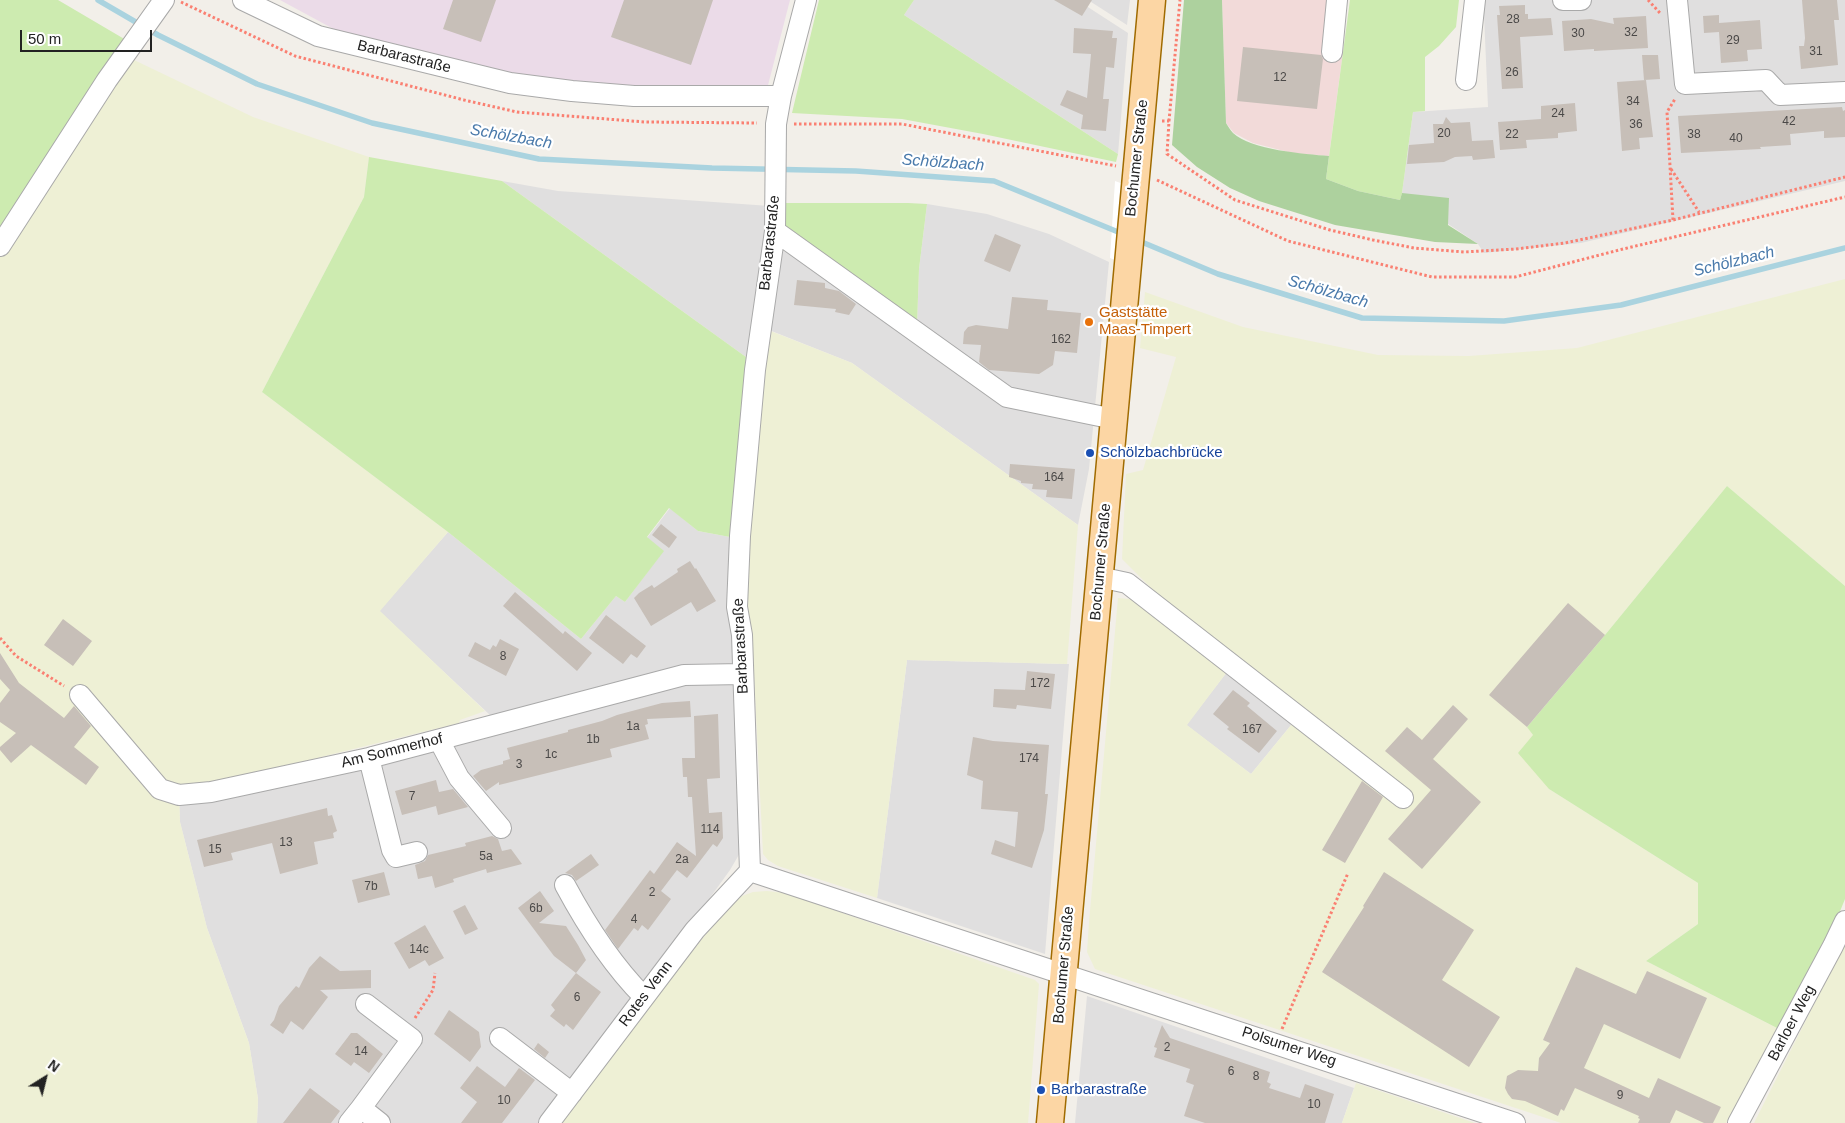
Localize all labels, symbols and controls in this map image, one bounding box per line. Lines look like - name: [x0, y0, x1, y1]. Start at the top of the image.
- house number: 28: [1506, 13, 1520, 27]
- scale bar: [22, 20, 155, 52]
- house number: 32: [1624, 26, 1638, 40]
- house number: 30: [1571, 27, 1585, 41]
- text: 50 m: [28, 30, 61, 47]
- house number: 29: [1726, 34, 1740, 48]
- street label: Barbarastraße: [355, 37, 453, 77]
- house number: 31: [1809, 45, 1823, 59]
- house number: 26: [1505, 66, 1519, 80]
- house number: 12: [1273, 71, 1287, 85]
- house number: 34: [1626, 95, 1640, 109]
- street label: Bochumer Straße: [1122, 99, 1152, 217]
- house number: 24: [1551, 107, 1565, 121]
- house number: 42: [1782, 115, 1796, 129]
- house number: 36: [1629, 118, 1643, 132]
- water label: Schölzbach: [469, 120, 553, 154]
- house number: 20: [1437, 127, 1451, 141]
- house number: 22: [1505, 128, 1519, 142]
- house number: 38: [1687, 128, 1701, 142]
- house number: 40: [1729, 132, 1743, 146]
- water label: Schölzbach: [901, 151, 985, 175]
- street label: Barbarastraße: [756, 194, 784, 292]
- water label: Schölzbach: [1692, 243, 1776, 281]
- water label: Schölzbach: [1286, 271, 1370, 313]
- place label: Gaststätte Maas-Timpert: [1099, 304, 1191, 339]
- marker: Gaststätte Maas-Timpert: [1083, 316, 1095, 328]
- house number: 162: [1051, 333, 1071, 347]
- place label: Schölzbachbrücke: [1100, 444, 1223, 462]
- marker: Schölzbachbrücke: [1084, 447, 1096, 459]
- house number: 164: [1044, 471, 1064, 485]
- street label: Bochumer Straße: [1087, 503, 1115, 621]
- street label: Barbarastraße: [730, 598, 752, 694]
- house number: 8: [500, 650, 506, 664]
- house number: 172: [1030, 677, 1050, 691]
- house number: 1a: [626, 720, 640, 734]
- house number: 167: [1242, 723, 1262, 737]
- street label: Am Sommerhof: [339, 730, 445, 772]
- house number: 1b: [586, 733, 600, 747]
- house number: 1c: [545, 748, 557, 762]
- house number: 174: [1019, 752, 1039, 766]
- house number: 3: [516, 758, 522, 772]
- house number: 7: [409, 790, 415, 804]
- house number: 114: [700, 823, 720, 837]
- house number: 13: [279, 836, 293, 850]
- house number: 15: [208, 843, 222, 857]
- house number: 5a: [479, 850, 493, 864]
- house number: 2a: [675, 853, 689, 867]
- house number: 7b: [364, 880, 378, 894]
- house number: 2: [649, 886, 655, 900]
- house number: 6b: [529, 902, 543, 916]
- street label: Bochumer Straße: [1050, 906, 1078, 1024]
- house number: 4: [631, 913, 637, 927]
- house number: 14c: [409, 943, 429, 957]
- street label: Rotes Venn: [615, 958, 677, 1030]
- street label: Barloer Weg: [1765, 982, 1819, 1064]
- house number: 6: [574, 991, 580, 1005]
- street label: Polsumer Weg: [1240, 1023, 1338, 1071]
- house number: 2: [1164, 1041, 1170, 1055]
- house number: 14: [354, 1045, 368, 1059]
- north arrow: [20, 1053, 70, 1103]
- text: N: [45, 1056, 63, 1075]
- house number: 6: [1228, 1065, 1234, 1079]
- house number: 8: [1253, 1070, 1259, 1084]
- place label: Barbarastraße: [1051, 1081, 1147, 1099]
- marker: Barbarastraße: [1035, 1084, 1047, 1096]
- house number: 9: [1617, 1089, 1623, 1103]
- house number: 10: [497, 1094, 511, 1108]
- house number: 10: [1307, 1098, 1321, 1112]

